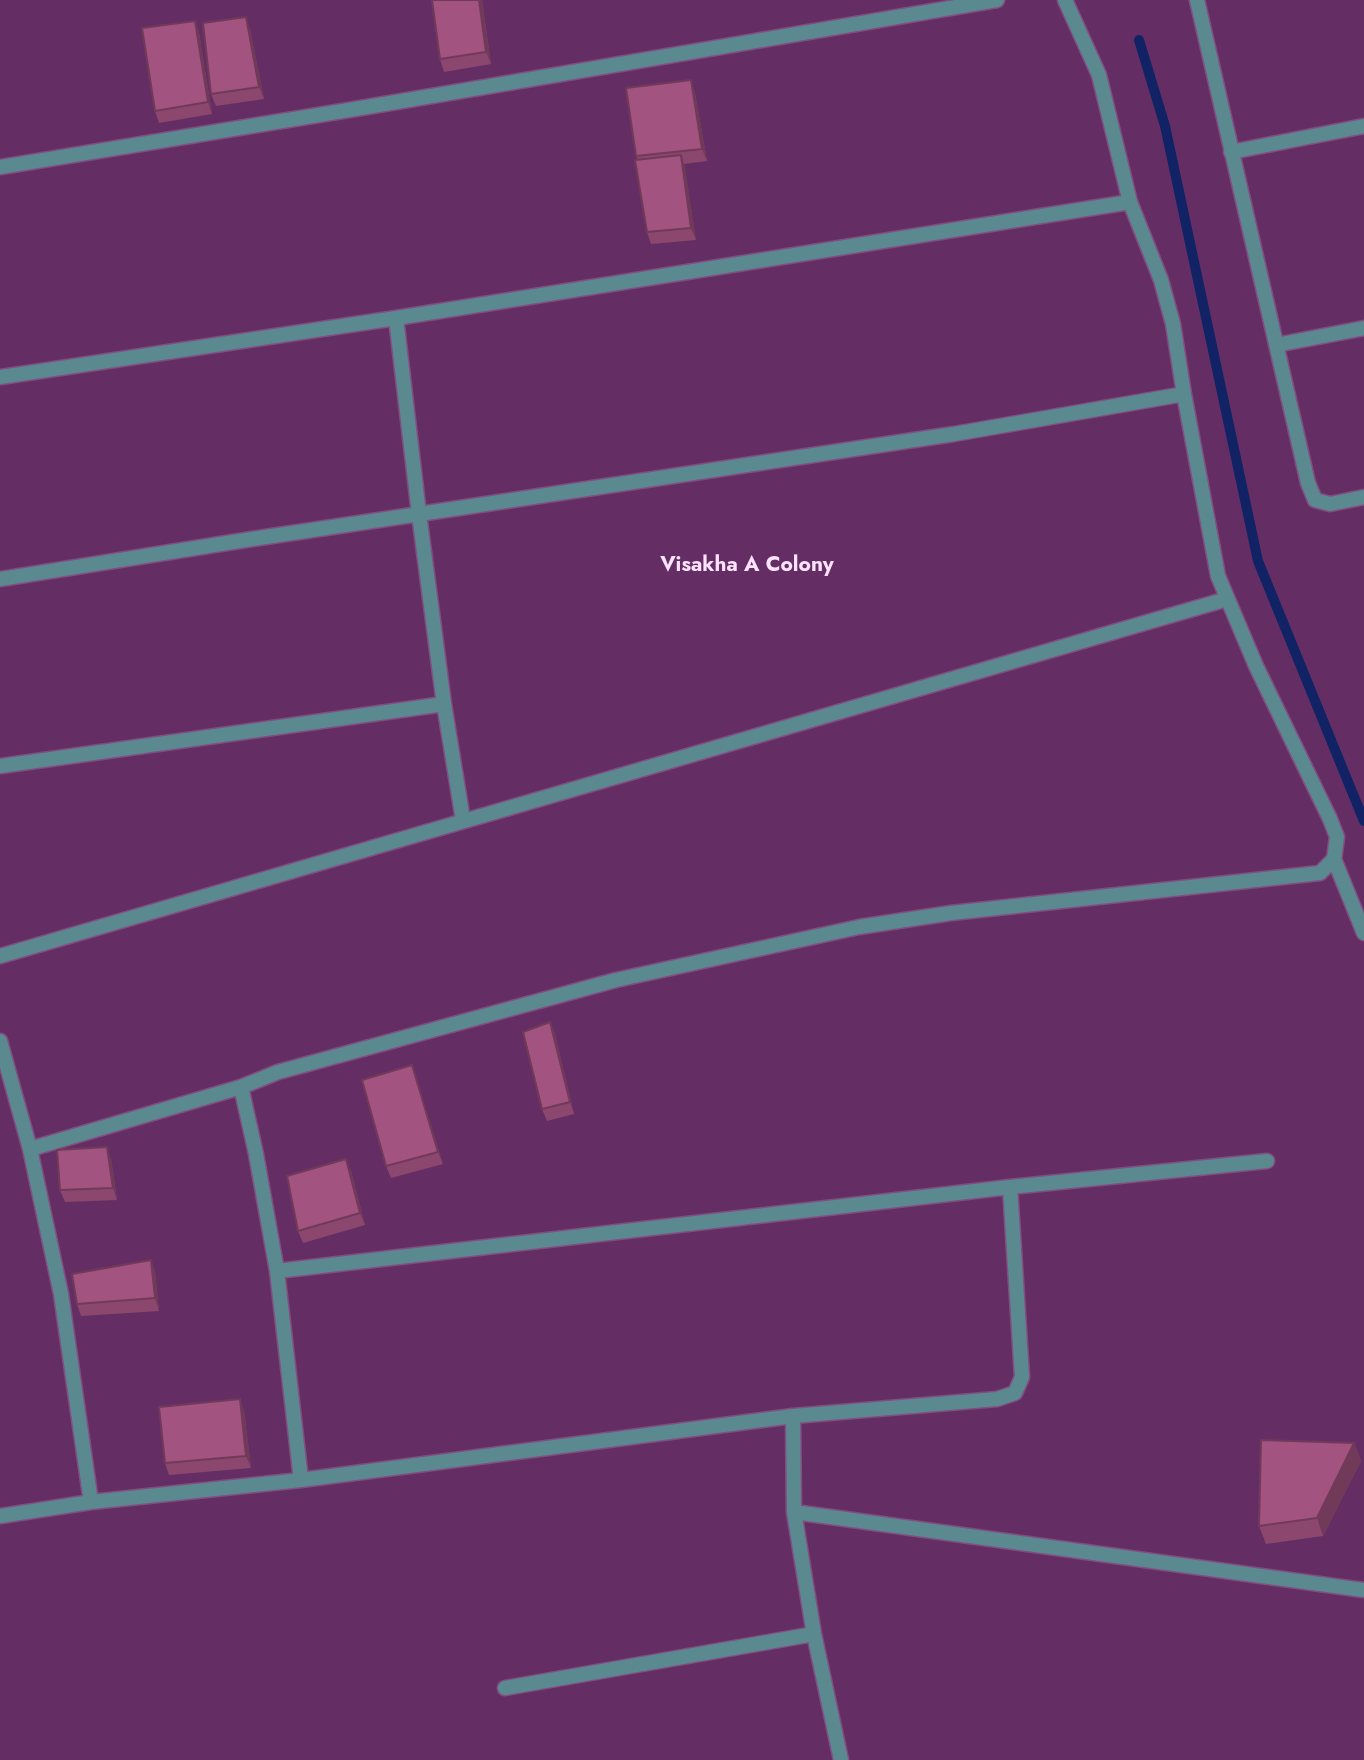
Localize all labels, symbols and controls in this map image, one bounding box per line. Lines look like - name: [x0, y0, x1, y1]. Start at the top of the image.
- district label: Visakha A Colony: [660, 553, 834, 579]

